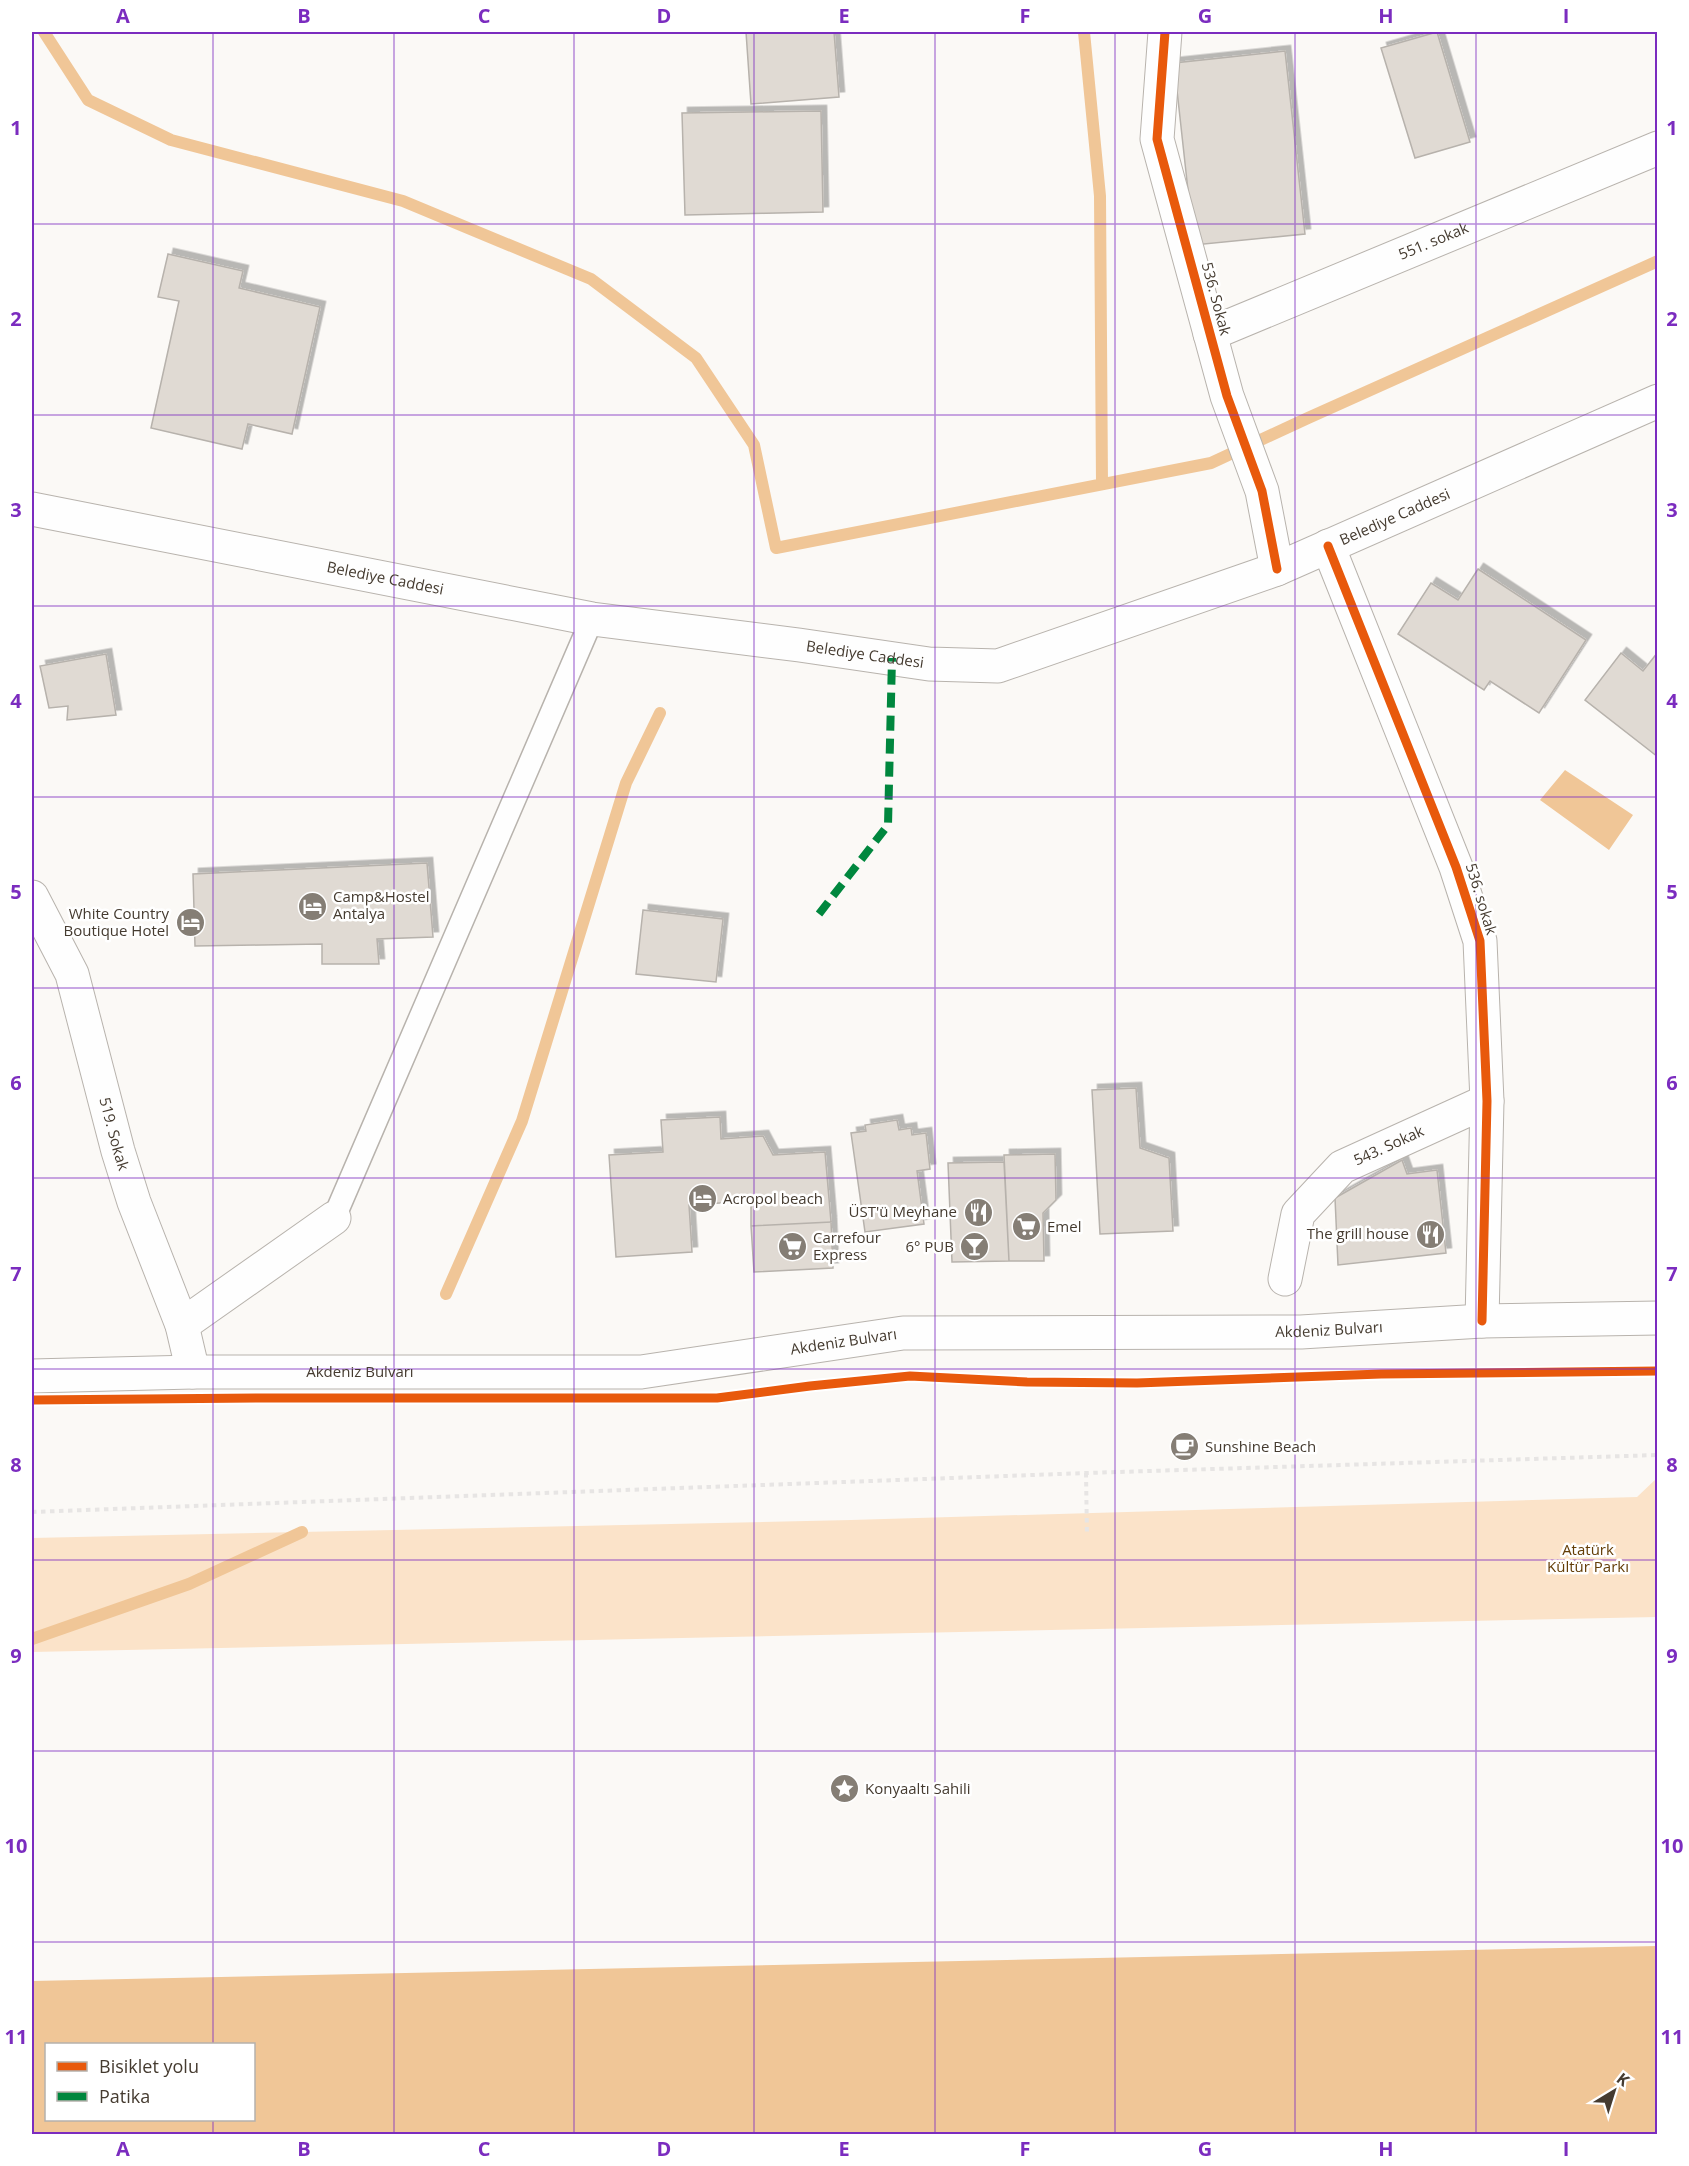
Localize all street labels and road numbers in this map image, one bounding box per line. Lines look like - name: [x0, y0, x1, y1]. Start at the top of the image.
- street label: 551. sokak: [1395, 217, 1471, 264]
- street label: 536. Sokak: [1198, 260, 1236, 338]
- street label: Belediye Caddesi: [1336, 483, 1453, 549]
- street label: Belediye Caddesi: [325, 556, 446, 599]
- street label: Belediye Caddesi: [805, 635, 925, 672]
- street label: 536. sokak: [1462, 860, 1502, 937]
- street label: 519. Sokak: [95, 1095, 134, 1173]
- street label: 543. Sokak: [1350, 1120, 1427, 1169]
- street label: Akdeniz Bulvarı: [1275, 1316, 1383, 1341]
- street label: Akdeniz Bulvarı: [789, 1323, 898, 1359]
- street label: Akdeniz Bulvarı: [306, 1361, 414, 1381]

